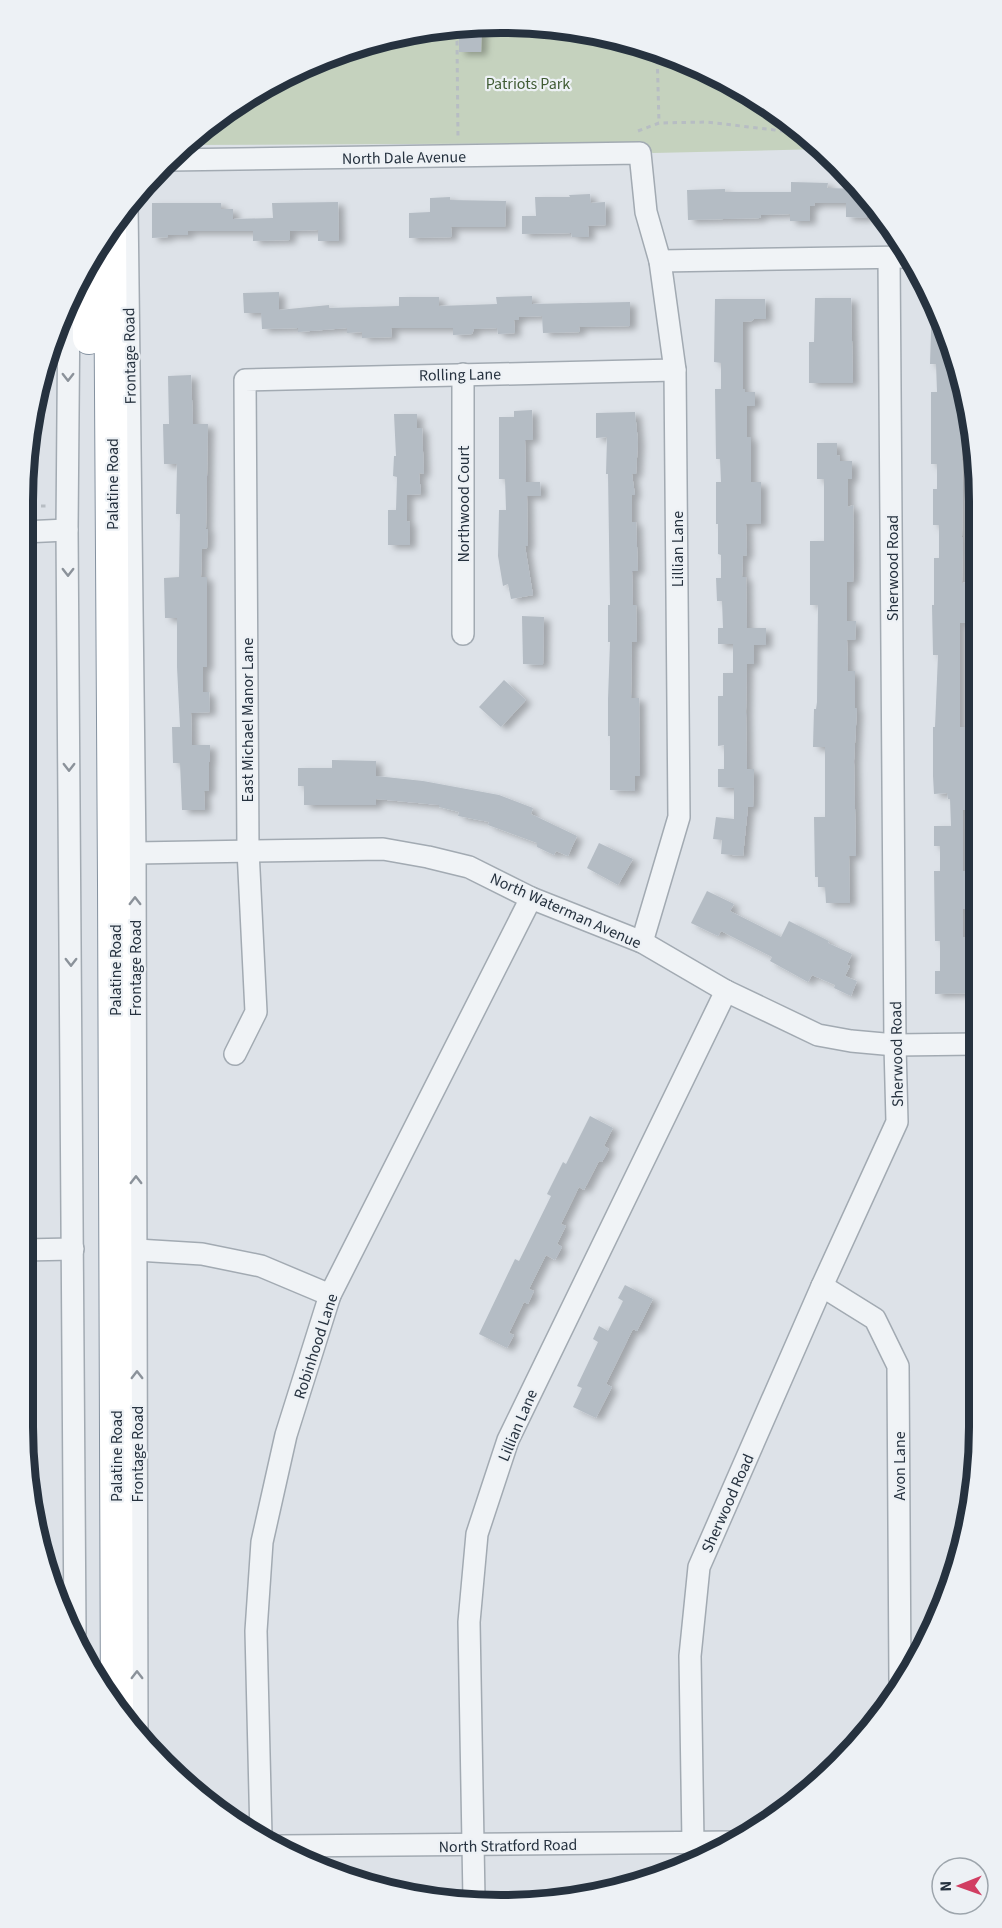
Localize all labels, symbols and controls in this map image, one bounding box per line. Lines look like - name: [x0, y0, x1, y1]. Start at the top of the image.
- park label: Patriots Park: [486, 73, 570, 95]
- street label: North Dale Avenue: [342, 146, 466, 170]
- street label: Frontage Road: [118, 307, 142, 405]
- street label: Rolling Lane: [419, 363, 501, 387]
- one-way arrow: [62, 373, 74, 382]
- street label: Palatine Road: [102, 438, 124, 530]
- street label: Northwood Court: [453, 445, 475, 563]
- street label: Lillian Lane: [667, 511, 689, 587]
- street label: Sherwood Road: [882, 515, 904, 621]
- one-way arrow: [61, 568, 74, 577]
- street label: East Michael Manor Lane: [237, 638, 259, 802]
- one-way arrow: [63, 763, 75, 772]
- street label: North Waterman Avenue: [487, 868, 645, 954]
- one-way arrow: [129, 896, 141, 905]
- street label: Frontage Road: [125, 920, 147, 1016]
- street label: Palatine Road: [105, 924, 127, 1016]
- one-way arrow: [65, 958, 77, 967]
- street label: Sherwood Road: [885, 1001, 909, 1107]
- one-way arrow: [130, 1175, 142, 1184]
- street label: Robinhood Lane: [289, 1291, 343, 1402]
- one-way arrow: [131, 1370, 143, 1379]
- street label: Lillian Lane: [493, 1386, 543, 1465]
- street label: Frontage Road: [127, 1406, 149, 1502]
- street label: Palatine Road: [106, 1410, 128, 1502]
- street label: Avon Lane: [889, 1431, 911, 1501]
- street label: Sherwood Road: [696, 1450, 760, 1556]
- one-way arrow: [131, 1670, 143, 1679]
- street label: North Stratford Road: [438, 1834, 578, 1858]
- north arrow: [930, 1856, 990, 1916]
- text: N: [935, 1881, 957, 1892]

